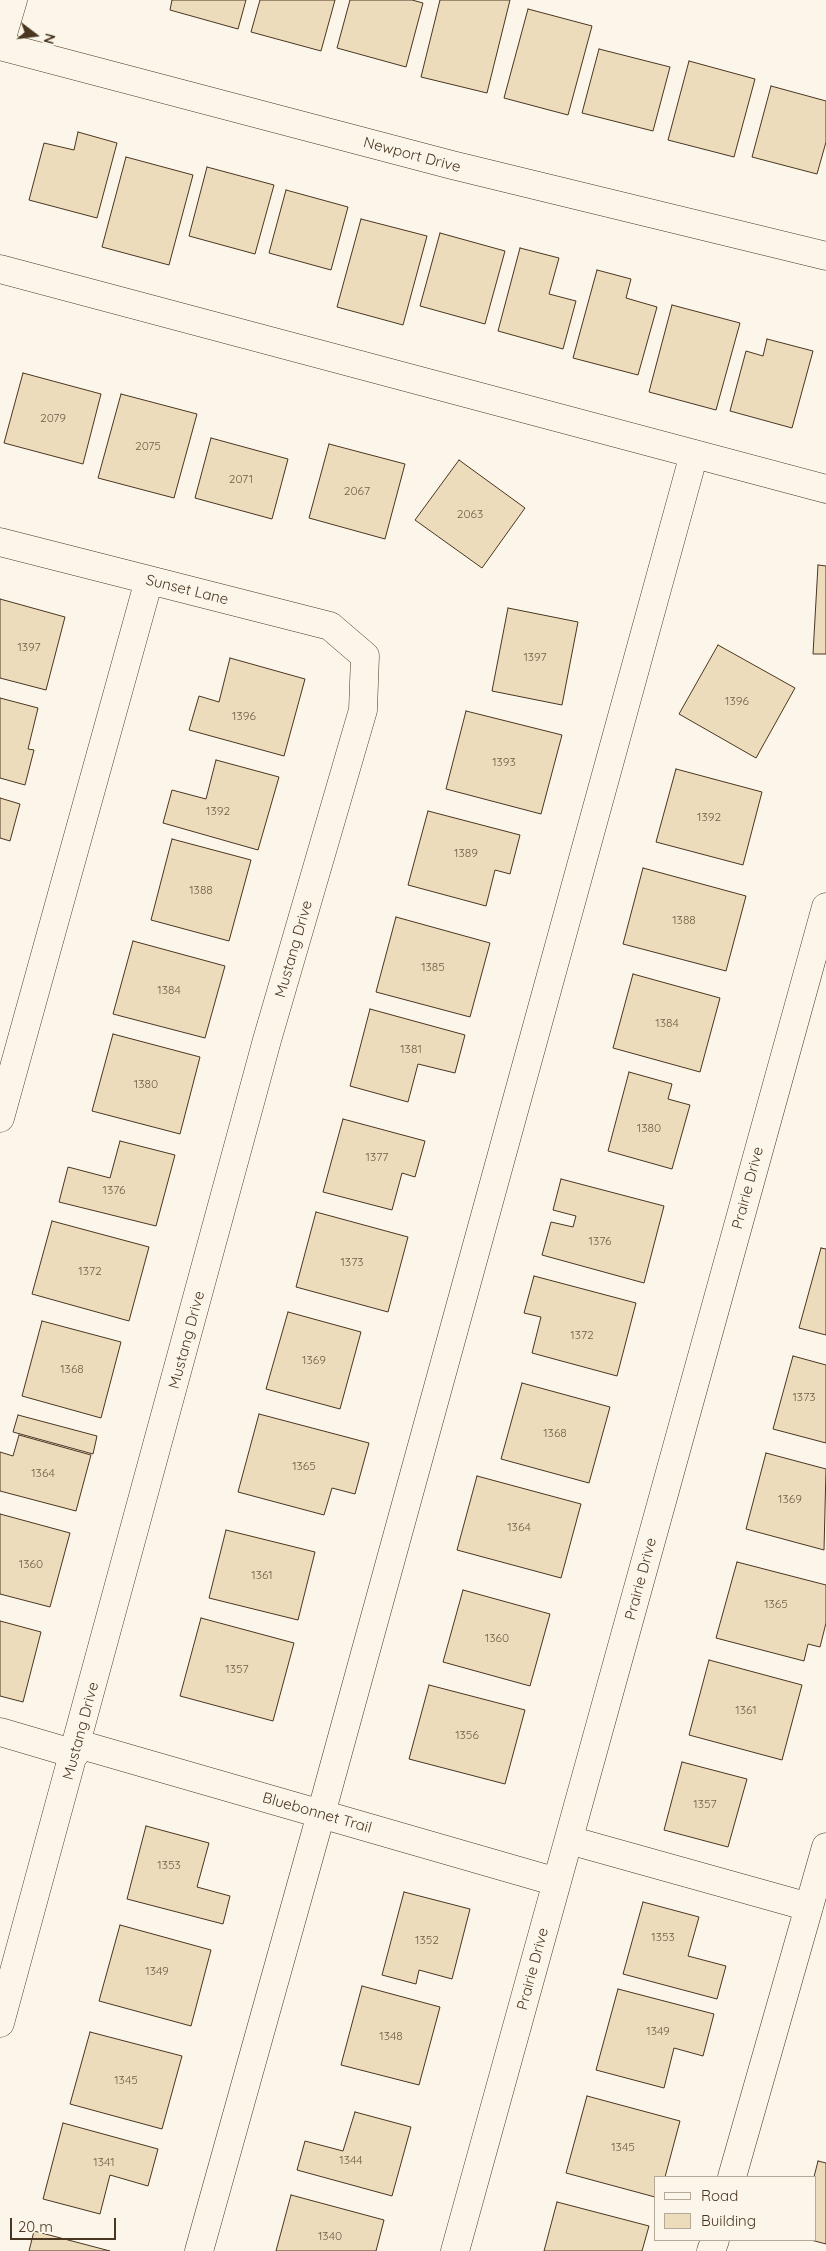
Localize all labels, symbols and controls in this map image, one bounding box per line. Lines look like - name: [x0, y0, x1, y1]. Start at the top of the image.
- north arrow: [10, 10, 60, 60]
- text: N: [39, 32, 60, 46]
- street label: Newport Drive: [361, 133, 463, 177]
- house number: 2079: [40, 411, 66, 425]
- house number: 2075: [135, 439, 161, 453]
- house number: 2071: [229, 472, 253, 486]
- house number: 2067: [344, 484, 370, 498]
- house number: 2063: [457, 507, 483, 521]
- street label: Sunset Lane: [144, 571, 230, 609]
- house number: 1397: [17, 640, 41, 654]
- house number: 1397: [523, 650, 547, 664]
- house number: 1396: [725, 694, 749, 708]
- house number: 1396: [232, 709, 256, 723]
- house number: 1393: [492, 755, 516, 769]
- house number: 1392: [206, 804, 230, 818]
- house number: 1392: [697, 810, 721, 824]
- house number: 1389: [454, 846, 478, 860]
- house number: 1388: [189, 883, 213, 897]
- street label: Mustang Drive: [272, 898, 316, 1000]
- house number: 1388: [672, 913, 696, 927]
- house number: 1385: [421, 960, 445, 974]
- house number: 1384: [157, 983, 181, 997]
- house number: 1384: [655, 1016, 679, 1030]
- house number: 1381: [400, 1042, 422, 1056]
- house number: 1380: [134, 1077, 158, 1091]
- house number: 1380: [637, 1121, 661, 1135]
- street label: Prairie Drive: [728, 1145, 768, 1231]
- house number: 1377: [365, 1150, 389, 1164]
- house number: 1376: [103, 1183, 125, 1197]
- house number: 1376: [589, 1234, 611, 1248]
- house number: 1373: [340, 1255, 364, 1269]
- house number: 1372: [78, 1264, 102, 1278]
- street label: Mustang Drive: [165, 1289, 209, 1391]
- house number: 1372: [570, 1328, 594, 1342]
- house number: 1369: [302, 1353, 326, 1367]
- house number: 1368: [60, 1362, 84, 1376]
- house number: 1373: [792, 1390, 816, 1404]
- house number: 1368: [543, 1426, 567, 1440]
- house number: 1365: [292, 1459, 316, 1473]
- house number: 1364: [31, 1466, 55, 1480]
- house number: 1369: [778, 1492, 802, 1506]
- house number: 1364: [507, 1520, 531, 1534]
- street label: Prairie Drive: [621, 1536, 661, 1622]
- house number: 1360: [19, 1557, 43, 1571]
- house number: 1361: [251, 1568, 273, 1582]
- house number: 1365: [764, 1597, 788, 1611]
- house number: 1360: [485, 1631, 509, 1645]
- house number: 1357: [225, 1662, 249, 1676]
- street label: Mustang Drive: [59, 1680, 103, 1782]
- house number: 1361: [735, 1703, 757, 1717]
- house number: 1356: [455, 1728, 479, 1742]
- street label: Bluebonnet Trail: [260, 1789, 374, 1837]
- house number: 1357: [693, 1797, 717, 1811]
- house number: 1353: [157, 1858, 181, 1872]
- street label: Prairie Drive: [513, 1926, 553, 2012]
- house number: 1353: [651, 1930, 675, 1944]
- house number: 1352: [415, 1933, 439, 1947]
- house number: 1349: [145, 1964, 169, 1978]
- house number: 1349: [646, 2024, 670, 2038]
- house number: 1348: [379, 2029, 403, 2043]
- house number: 1345: [114, 2073, 138, 2087]
- house number: 1345: [611, 2140, 635, 2154]
- house number: 1344: [339, 2153, 363, 2167]
- house number: 1341: [93, 2155, 115, 2169]
- legend: [654, 2176, 816, 2241]
- text: Road: [701, 2186, 738, 2205]
- scale bar: [12, 2208, 119, 2240]
- text: Building: [701, 2211, 756, 2230]
- text: 20 m: [18, 2217, 53, 2236]
- house number: 1340: [318, 2229, 342, 2243]

